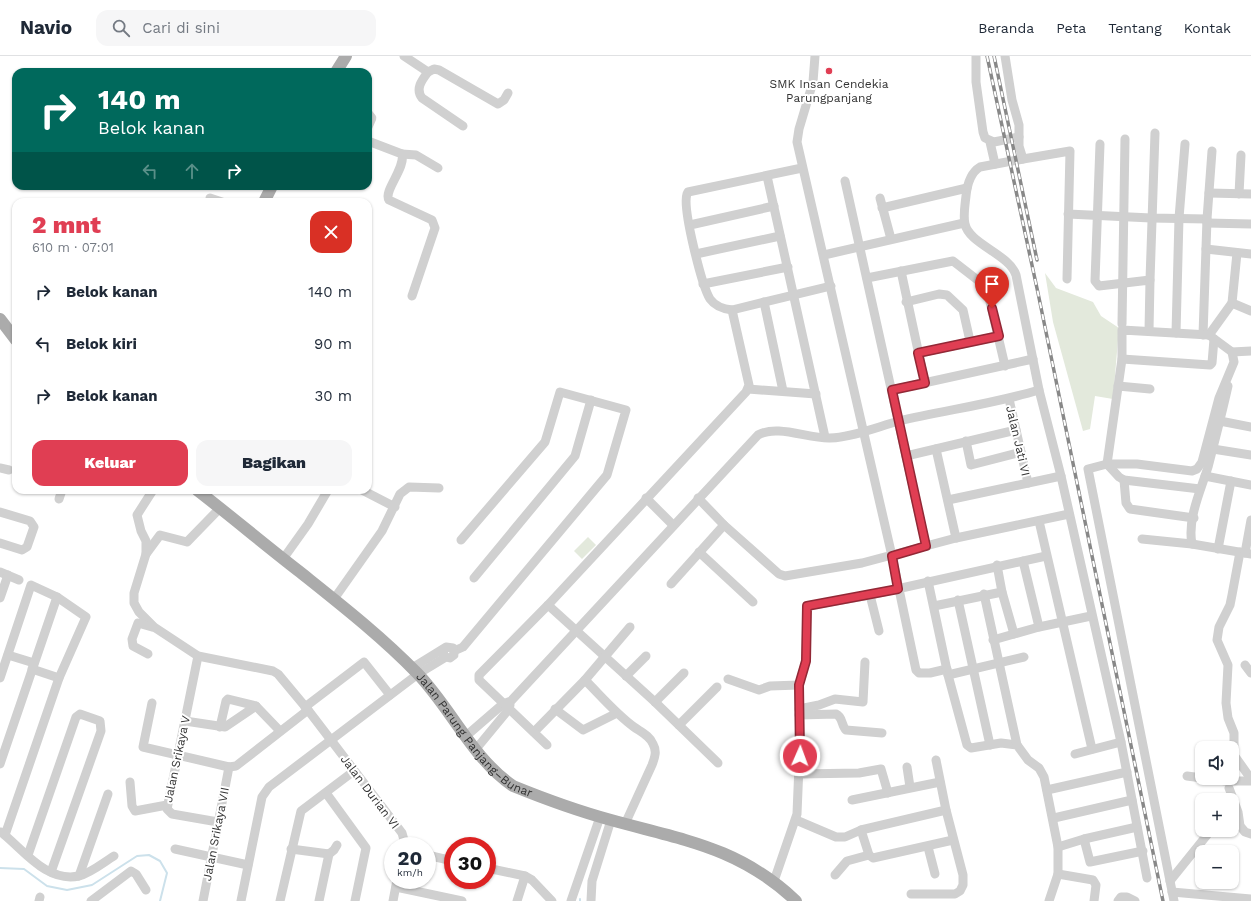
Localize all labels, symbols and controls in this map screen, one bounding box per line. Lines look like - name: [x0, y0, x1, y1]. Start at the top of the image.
- search box: [96, 10, 376, 46]
- text: Navio: [20, 16, 72, 39]
- icon: search: [110, 17, 132, 39]
- text: Cari di sini: [142, 19, 220, 37]
- text: Beranda: [978, 20, 1034, 36]
- text: Peta: [1056, 20, 1086, 36]
- text: Tentang: [1108, 20, 1162, 36]
- text: Kontak: [1184, 20, 1231, 36]
- marker: SMK Insan Cendekia Parungpanjang: [824, 66, 834, 76]
- place label: SMK Insan Cendekia Parungpanjang: [769, 77, 889, 105]
- text: 140 m: [98, 83, 181, 116]
- icon: right: [32, 84, 84, 136]
- text: Belok kanan: [98, 117, 205, 138]
- icon: left: [139, 160, 161, 182]
- icon: ahead: [181, 160, 203, 182]
- icon: right: [223, 160, 245, 182]
- text: 2 mnt: [32, 211, 101, 239]
- button: close: [310, 211, 352, 253]
- text: 610 m · 07:01: [32, 240, 114, 255]
- pin: [975, 267, 1009, 308]
- icon: arrive: [981, 273, 1003, 295]
- icon: right: [32, 281, 54, 303]
- text: Belok kanan: [66, 283, 157, 301]
- text: 140 m: [308, 283, 352, 301]
- icon: left: [32, 333, 54, 355]
- text: Belok kiri: [66, 335, 137, 353]
- text: 90 m: [314, 335, 352, 353]
- icon: right: [32, 385, 54, 407]
- text: Belok kanan: [66, 387, 157, 405]
- text: 30 m: [315, 387, 352, 405]
- street label: Jalan Jati VI: [1003, 405, 1033, 477]
- button: Keluar: [32, 440, 188, 486]
- button: Bagikan: [196, 440, 352, 486]
- street label: Jalan Parung Panjang–Bunar: [413, 670, 535, 800]
- street label: Jalan Srikaya V: [161, 714, 193, 804]
- position arrow: [779, 735, 821, 777]
- map controls: [1195, 741, 1239, 889]
- button: sound: [1195, 741, 1239, 785]
- street label: Jalan Durian VI: [338, 752, 402, 832]
- street label: Jalan Srikaya VII: [200, 786, 232, 882]
- button: +: [1195, 793, 1239, 837]
- speed limit sign: 30: [444, 837, 496, 889]
- button: −: [1195, 845, 1239, 889]
- text: 20: [398, 846, 422, 870]
- text: km/h: [397, 867, 423, 878]

